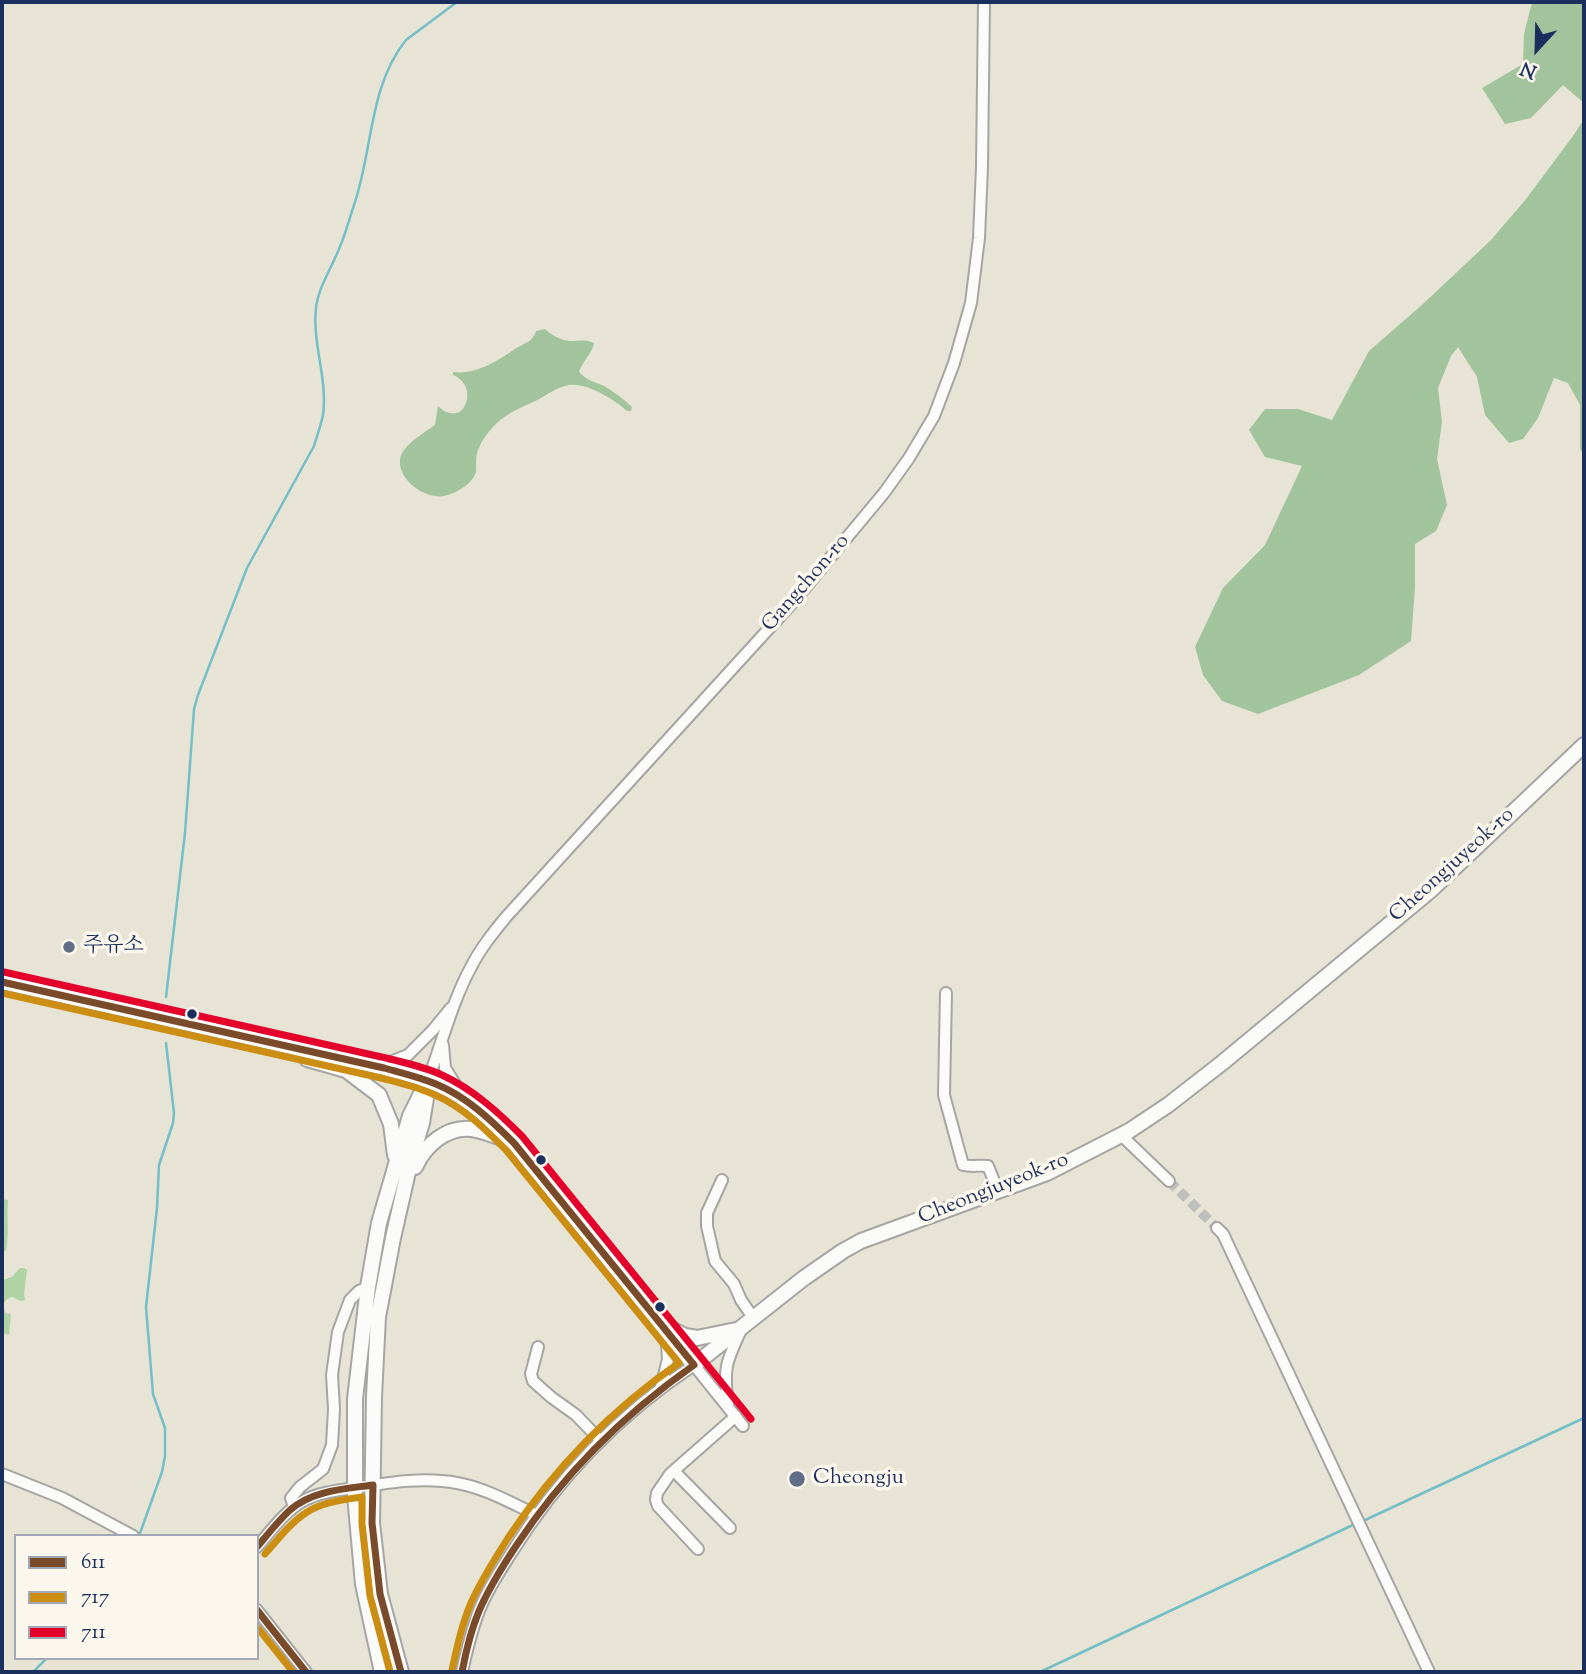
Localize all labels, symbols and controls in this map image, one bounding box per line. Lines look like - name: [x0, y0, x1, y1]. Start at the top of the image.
- north arrow: [1502, 14, 1572, 84]
- text: N: [1517, 54, 1541, 84]
- street label: Gangchon-ro: [758, 530, 856, 638]
- street label: Cheongjuyeok-ro: [1385, 803, 1521, 929]
- place label: 주유소: [83, 934, 144, 960]
- marker: 주유소: [61, 939, 77, 955]
- unlabelled marker: [185, 1007, 199, 1021]
- street label: Cheongjuyeok-ro: [915, 1148, 1073, 1232]
- unlabelled marker: [534, 1153, 548, 1167]
- unlabelled marker: [653, 1300, 667, 1314]
- place label: Cheongju: [813, 1466, 904, 1492]
- marker: Cheongju: [787, 1469, 807, 1489]
- legend: [14, 1534, 259, 1660]
- text: 611: [81, 1548, 106, 1578]
- text: 717: [81, 1583, 109, 1613]
- text: 711: [81, 1618, 106, 1648]

